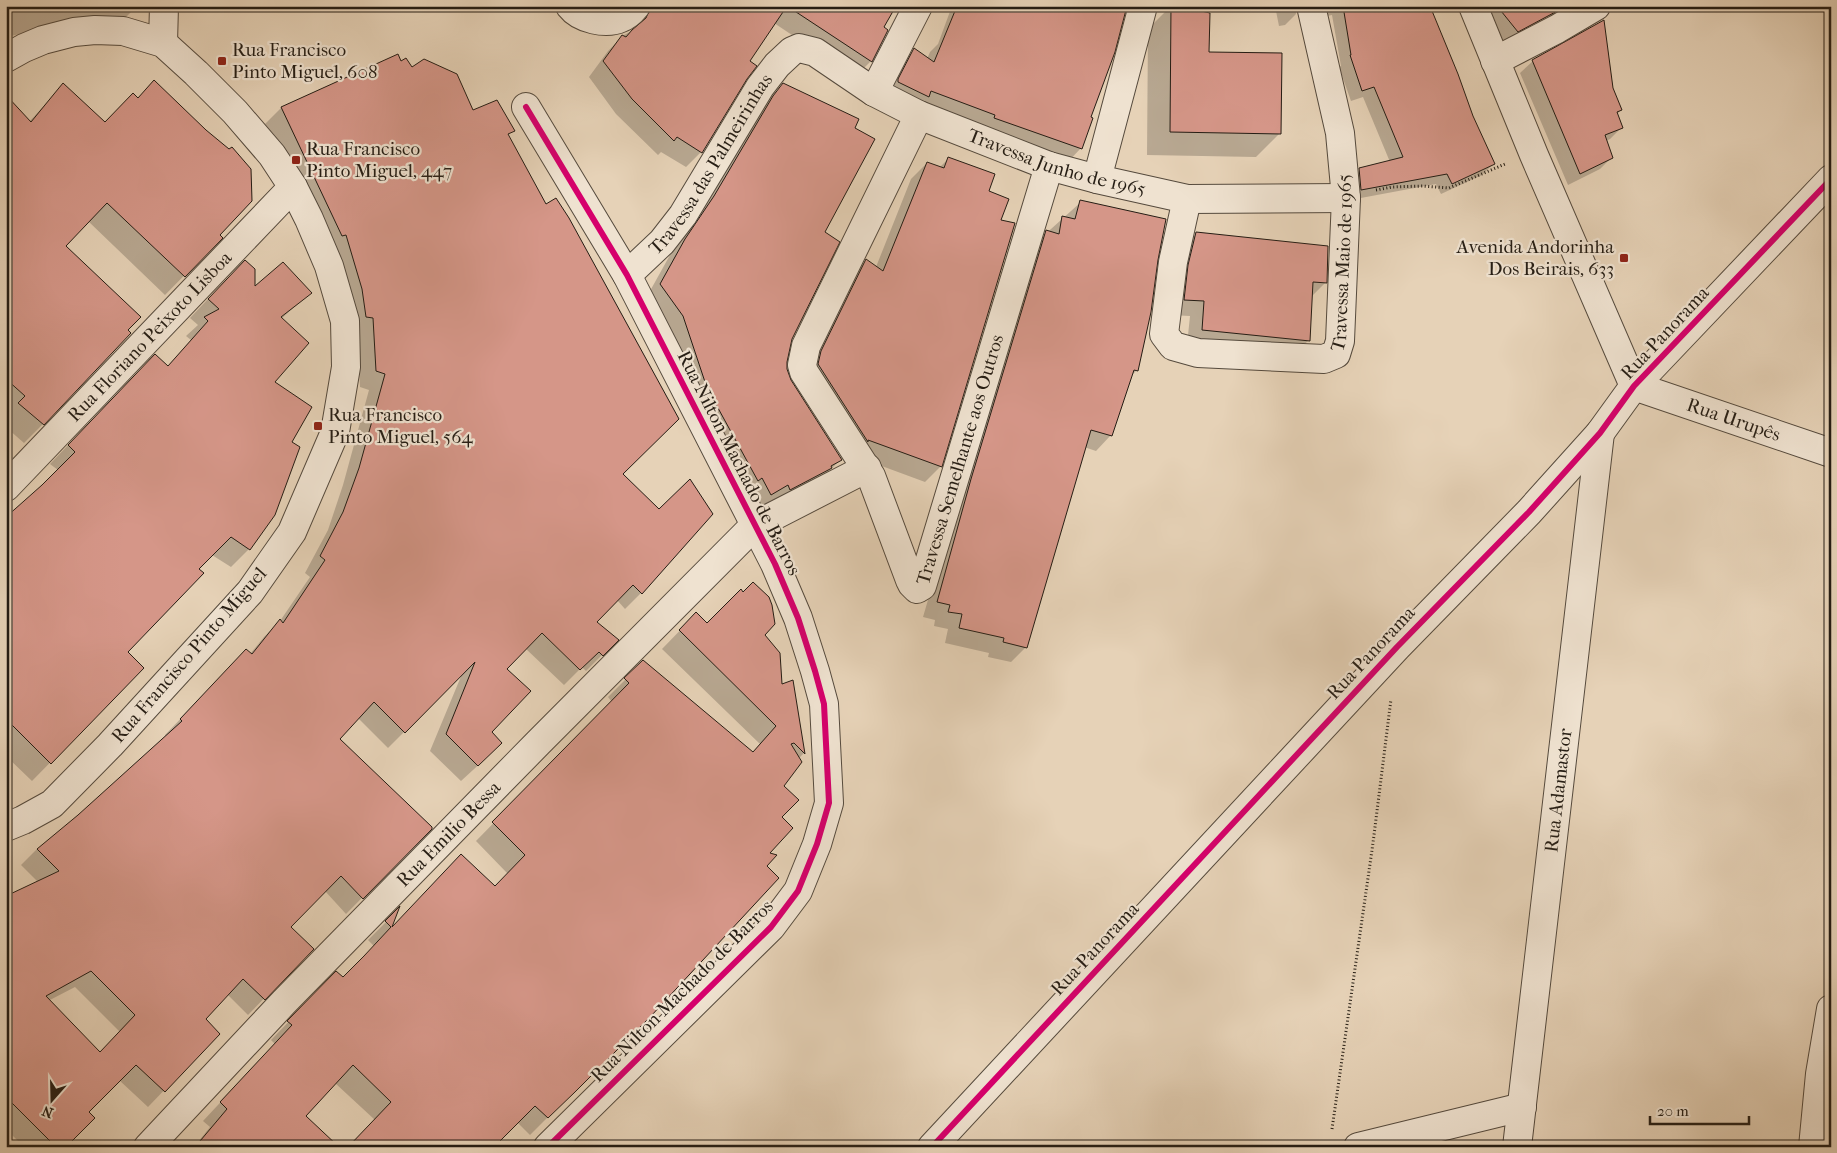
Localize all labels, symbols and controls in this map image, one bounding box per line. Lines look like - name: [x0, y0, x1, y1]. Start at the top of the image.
- place label: Rua Francisco Pinto Miguel, 608: [232, 39, 377, 83]
- marker: Rua Francisco Pinto Miguel, 608: [216, 55, 228, 67]
- street label: Travessa das Palmeirinhas: [645, 69, 777, 259]
- street label: Travessa Junho de 1965: [965, 124, 1148, 200]
- place label: Rua Francisco Pinto Miguel, 447: [306, 138, 452, 182]
- marker: Rua Francisco Pinto Miguel, 447: [290, 154, 302, 166]
- street label: Travessa Maio de 1965: [1326, 173, 1357, 355]
- place label: Avenida Andorinha Dos Beirais, 633: [1456, 236, 1614, 280]
- street label: Rua Floriano Peixoto Lisboa: [63, 247, 236, 426]
- marker: Avenida Andorinha Dos Beirais, 633: [1618, 252, 1630, 264]
- street label: Rua Panorama: [1616, 282, 1714, 384]
- street label: Travessa Semelhante aos Outros: [912, 332, 1008, 587]
- street label: Rua Nilton Machado de Barros: [673, 347, 805, 579]
- street label: Rua Urupês: [1684, 394, 1783, 446]
- place label: Rua Francisco Pinto Miguel, 564: [328, 404, 474, 448]
- marker: Rua Francisco Pinto Miguel, 564: [312, 420, 324, 432]
- street label: Rua Francisco Pinto Miguel: [107, 563, 271, 747]
- street label: Rua Panorama: [1322, 602, 1420, 704]
- street label: Rua Adamastor: [1540, 726, 1577, 854]
- street label: Rua Emilio Bessa: [392, 777, 505, 891]
- street label: Rua Nilton Machado de Barros: [586, 895, 778, 1087]
- street label: Rua Panorama: [1046, 898, 1144, 1000]
- north arrow: [28, 1076, 78, 1126]
- scale bar: [1650, 1093, 1748, 1125]
- text: N: [39, 1102, 56, 1122]
- text: 20 m: [1657, 1102, 1689, 1120]

